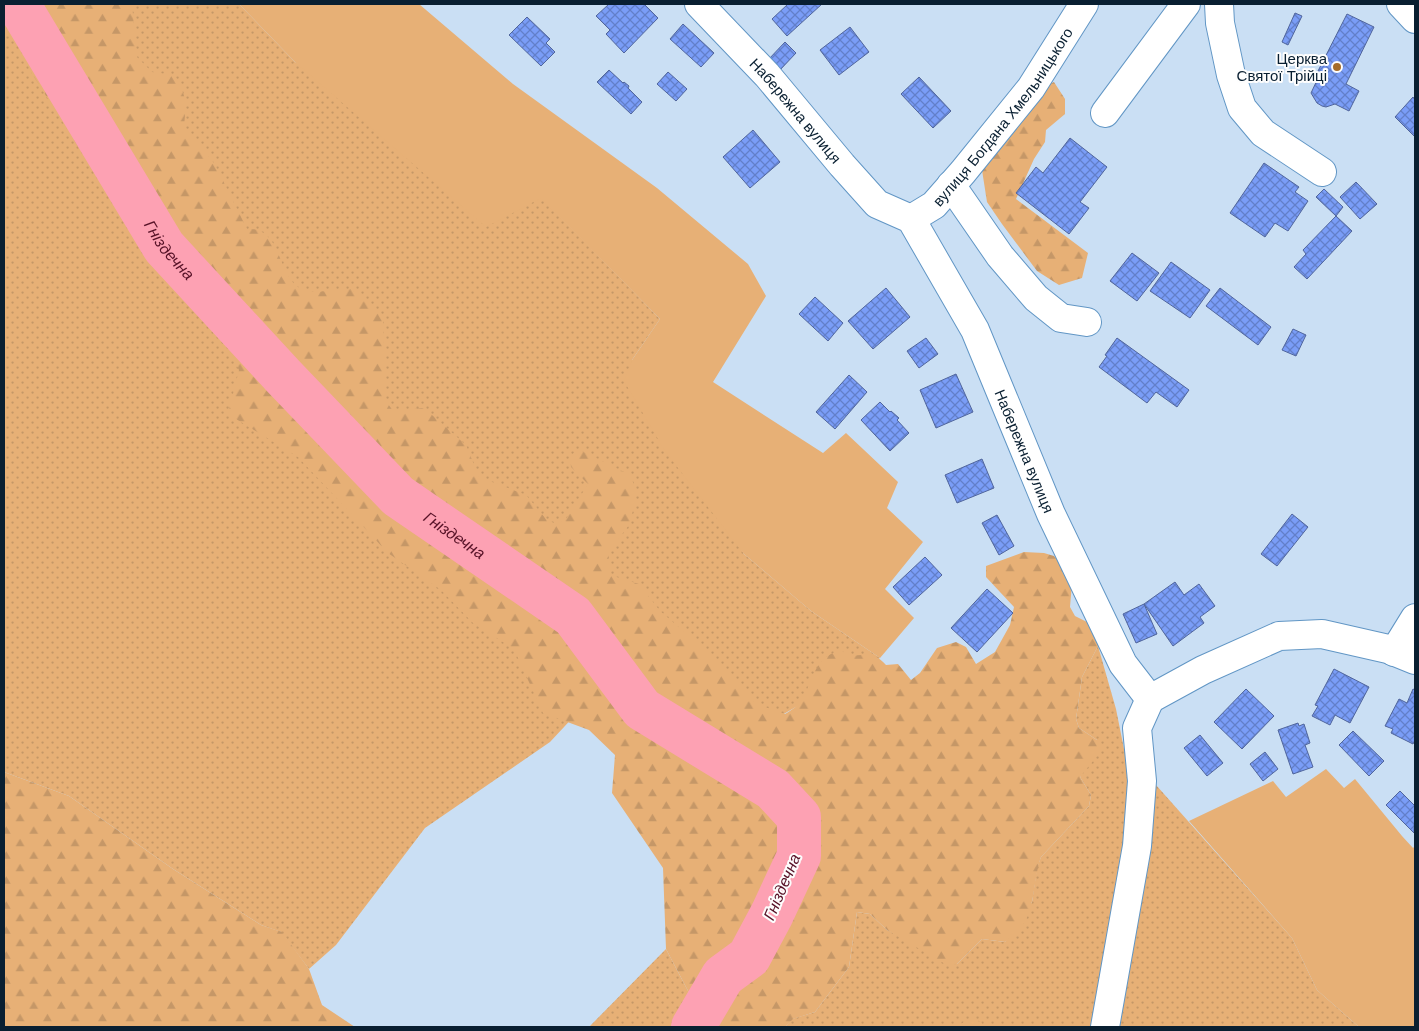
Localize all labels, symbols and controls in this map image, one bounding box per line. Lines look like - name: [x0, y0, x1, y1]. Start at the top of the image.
- street label: вулиця Богдана Хмельницького: [929, 24, 1076, 209]
- place label: Церква Святої Трійці: [1237, 50, 1328, 84]
- street label: Набережна вулиця: [747, 54, 845, 166]
- marker: Церква Святої Трійці: [1331, 61, 1343, 73]
- water label: Гніздечна: [141, 217, 198, 283]
- street label: Набережна вулиця: [992, 387, 1058, 515]
- water label: Гніздечна: [421, 508, 489, 562]
- water label: Гніздечна: [760, 851, 804, 923]

